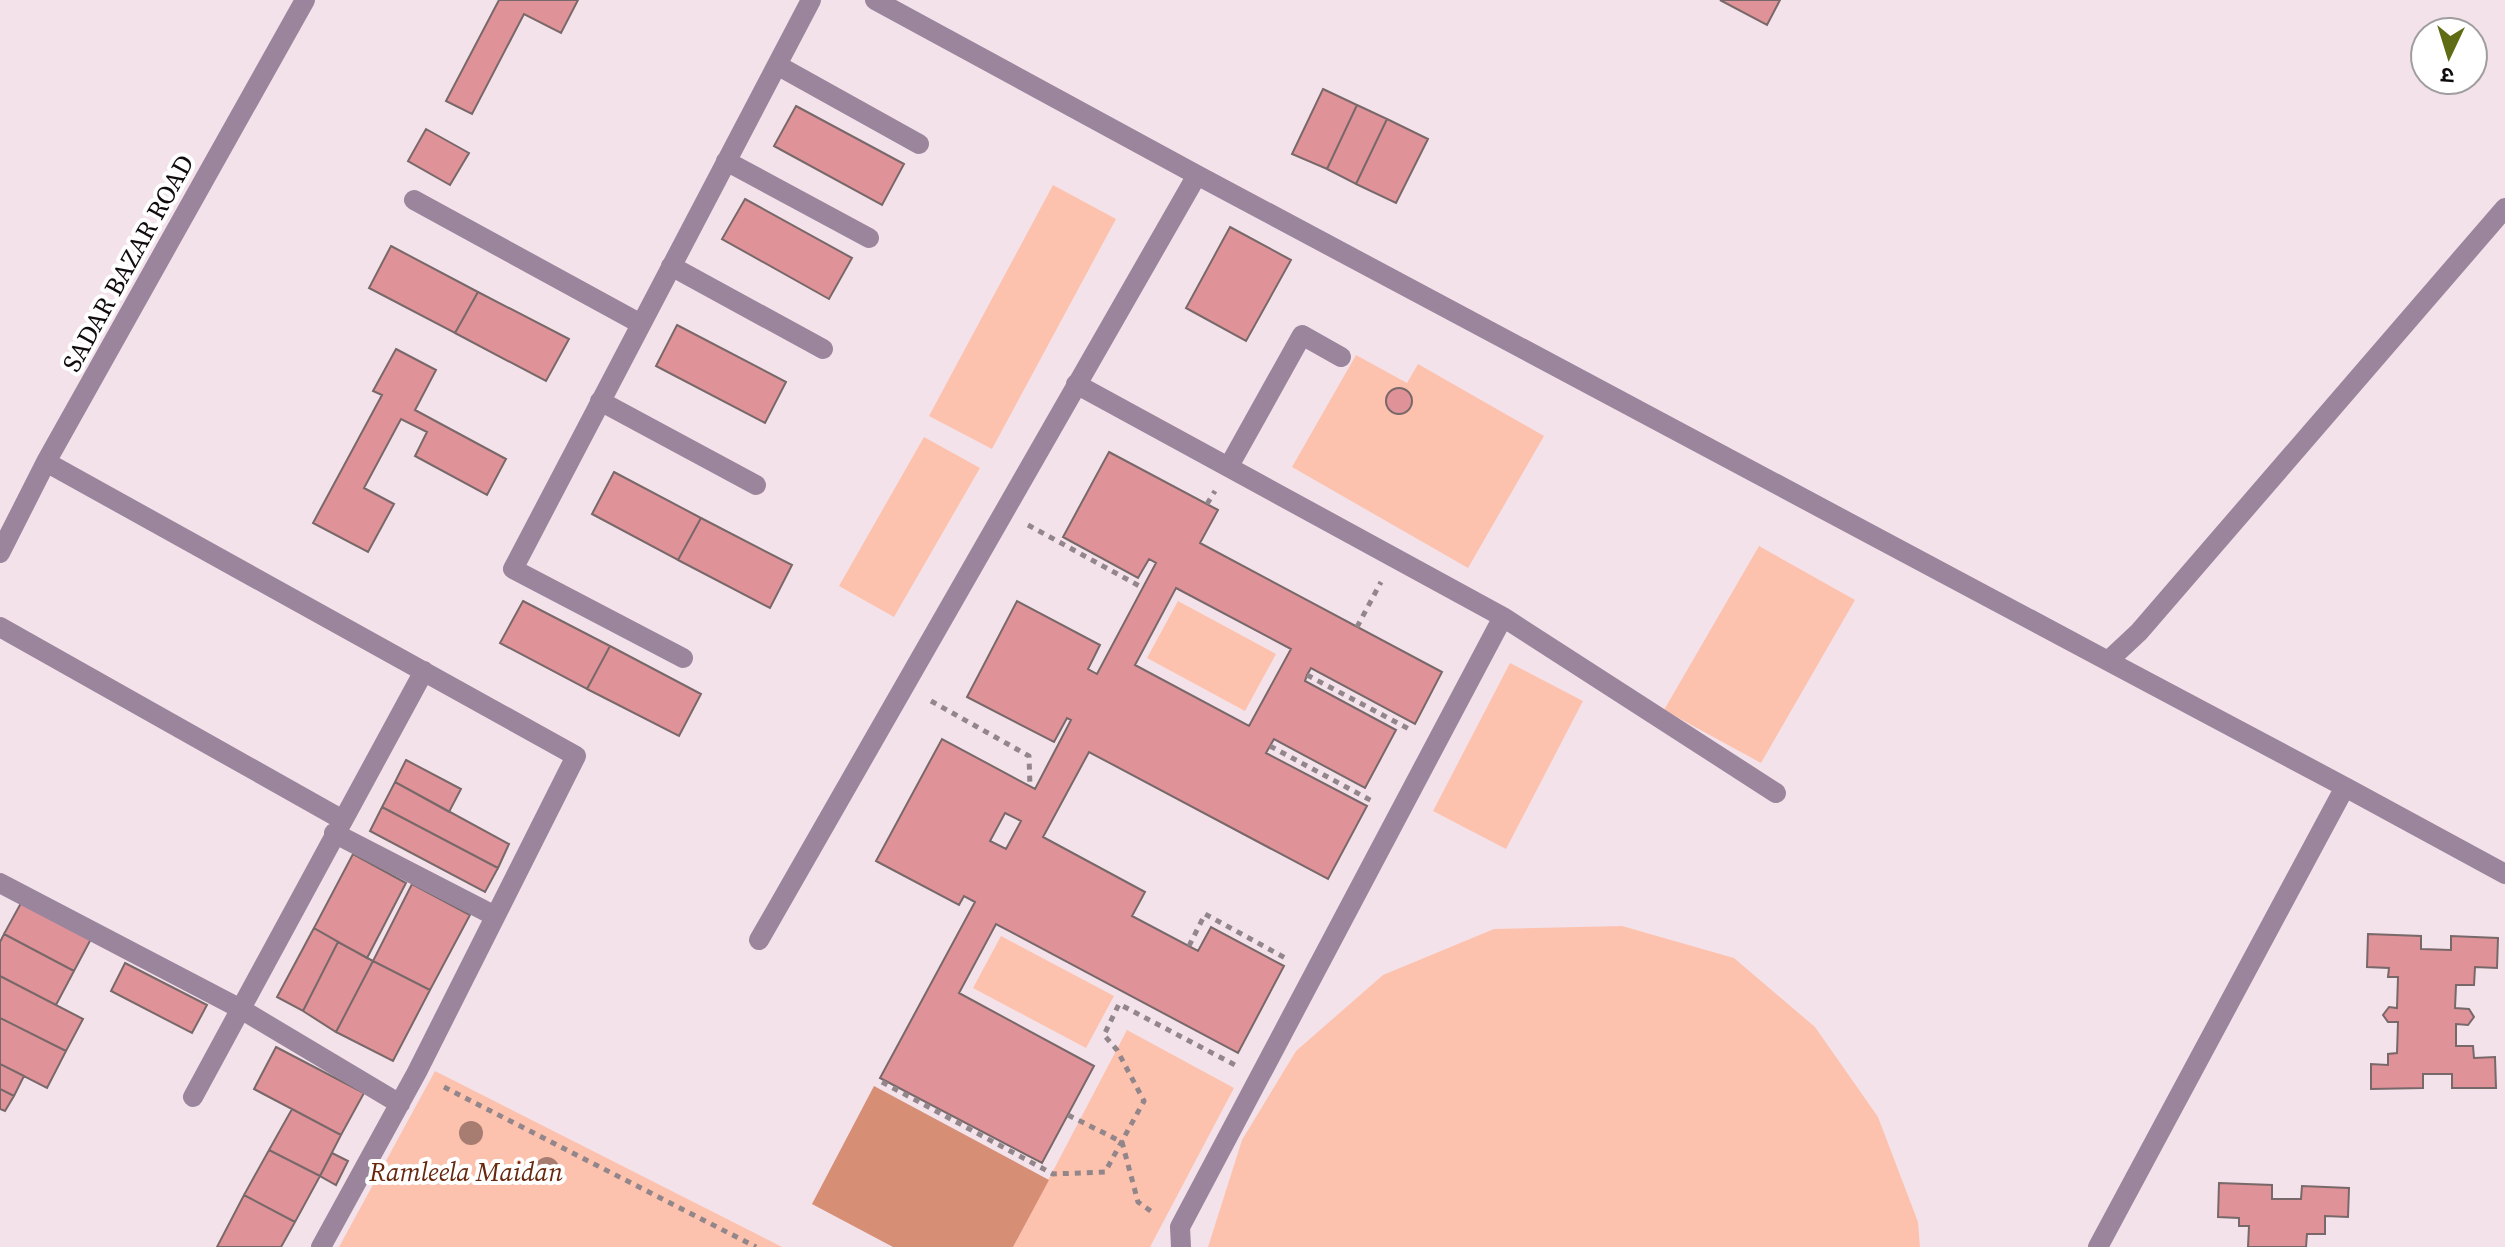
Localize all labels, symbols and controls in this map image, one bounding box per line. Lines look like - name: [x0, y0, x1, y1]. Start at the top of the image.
- north arrow: [2409, 16, 2489, 96]
- text: उ: [2439, 60, 2455, 91]
- street label: SADAR BAZAR ROAD: [53, 148, 203, 378]
- park label: Ramleela Maidan: [368, 1154, 563, 1190]

